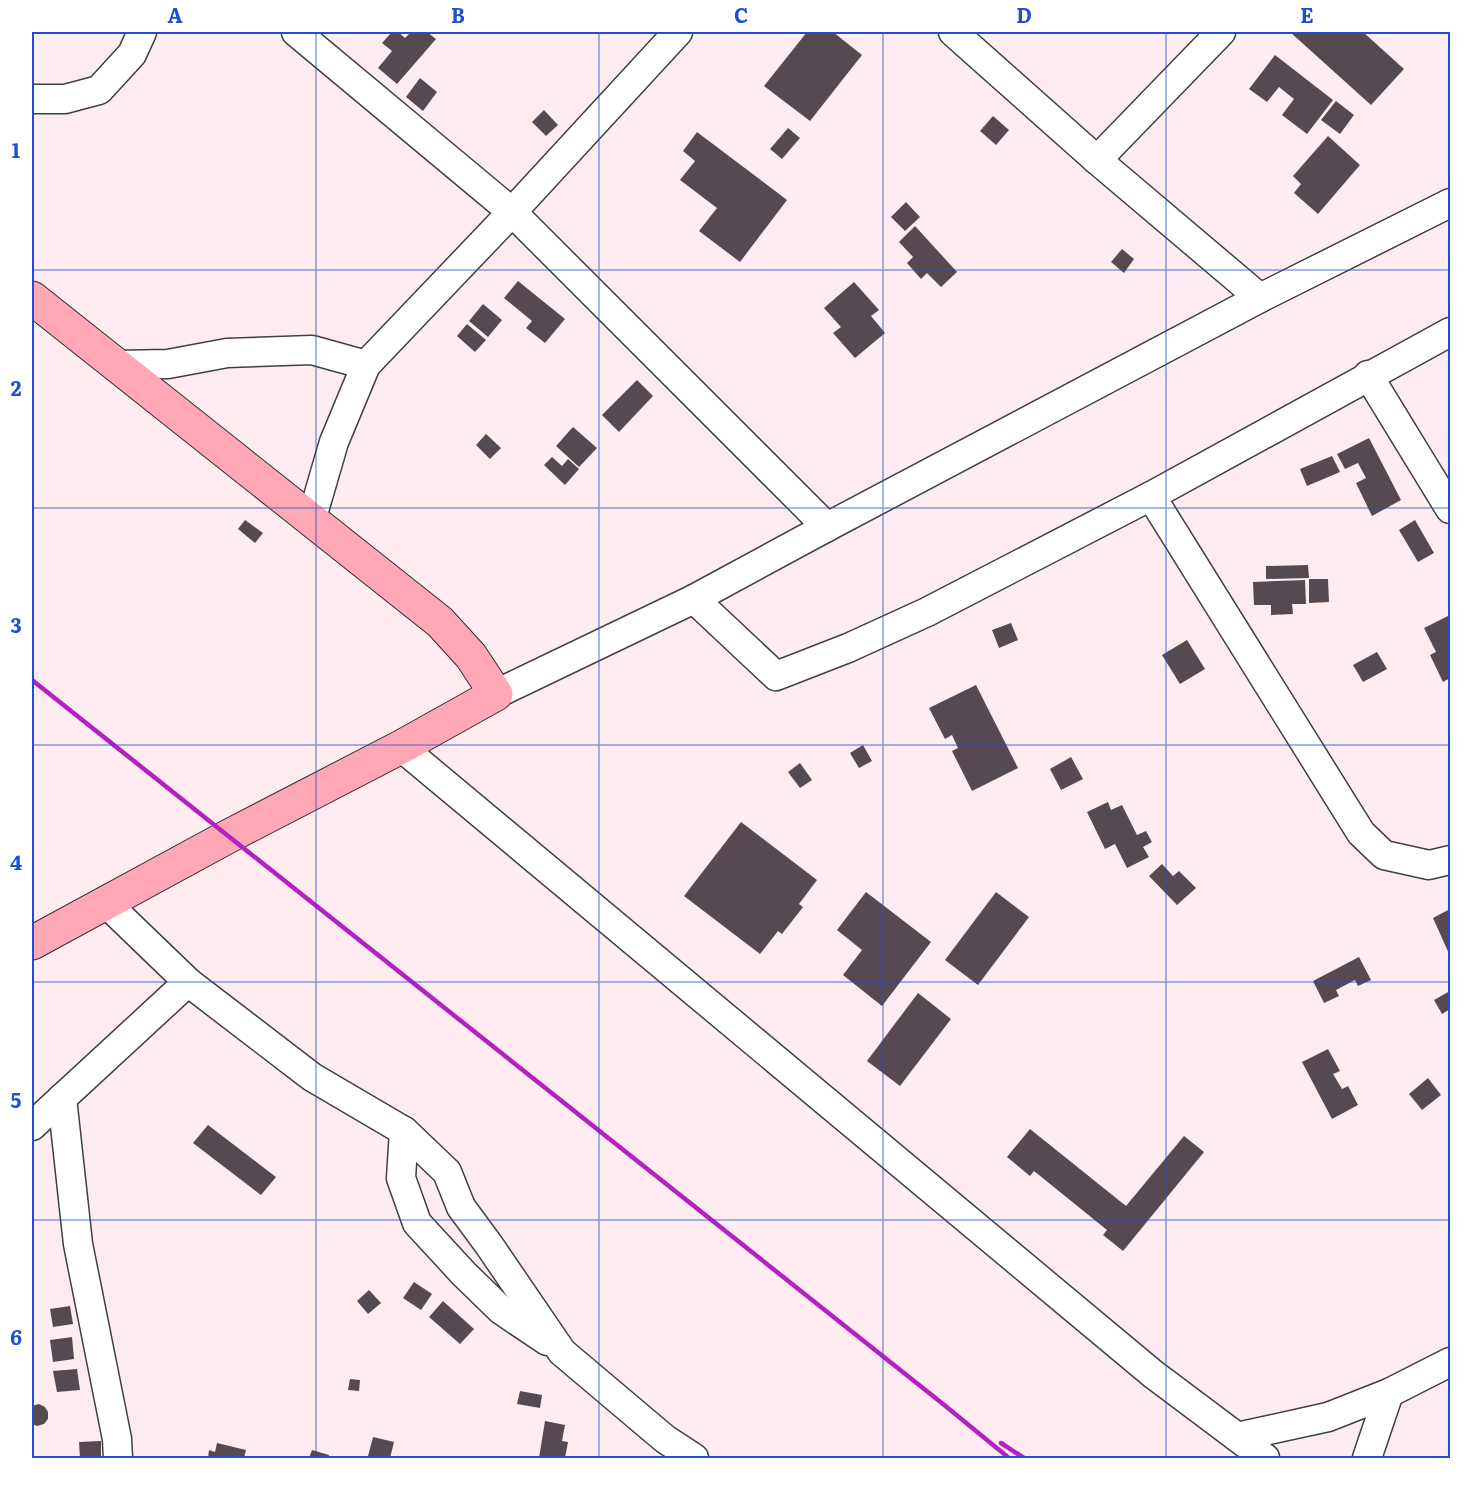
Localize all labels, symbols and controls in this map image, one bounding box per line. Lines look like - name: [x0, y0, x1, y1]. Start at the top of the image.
- text: A: [167, 0, 183, 29]
- text: B: [451, 0, 465, 29]
- text: C: [734, 0, 748, 29]
- text: D: [1016, 0, 1032, 29]
- text: E: [1300, 0, 1314, 29]
- text: 1: [12, 134, 20, 164]
- text: 2: [11, 372, 22, 402]
- text: 3: [10, 609, 22, 639]
- text: 4: [10, 846, 22, 876]
- text: 5: [11, 1084, 22, 1114]
- text: 6: [10, 1321, 22, 1351]

